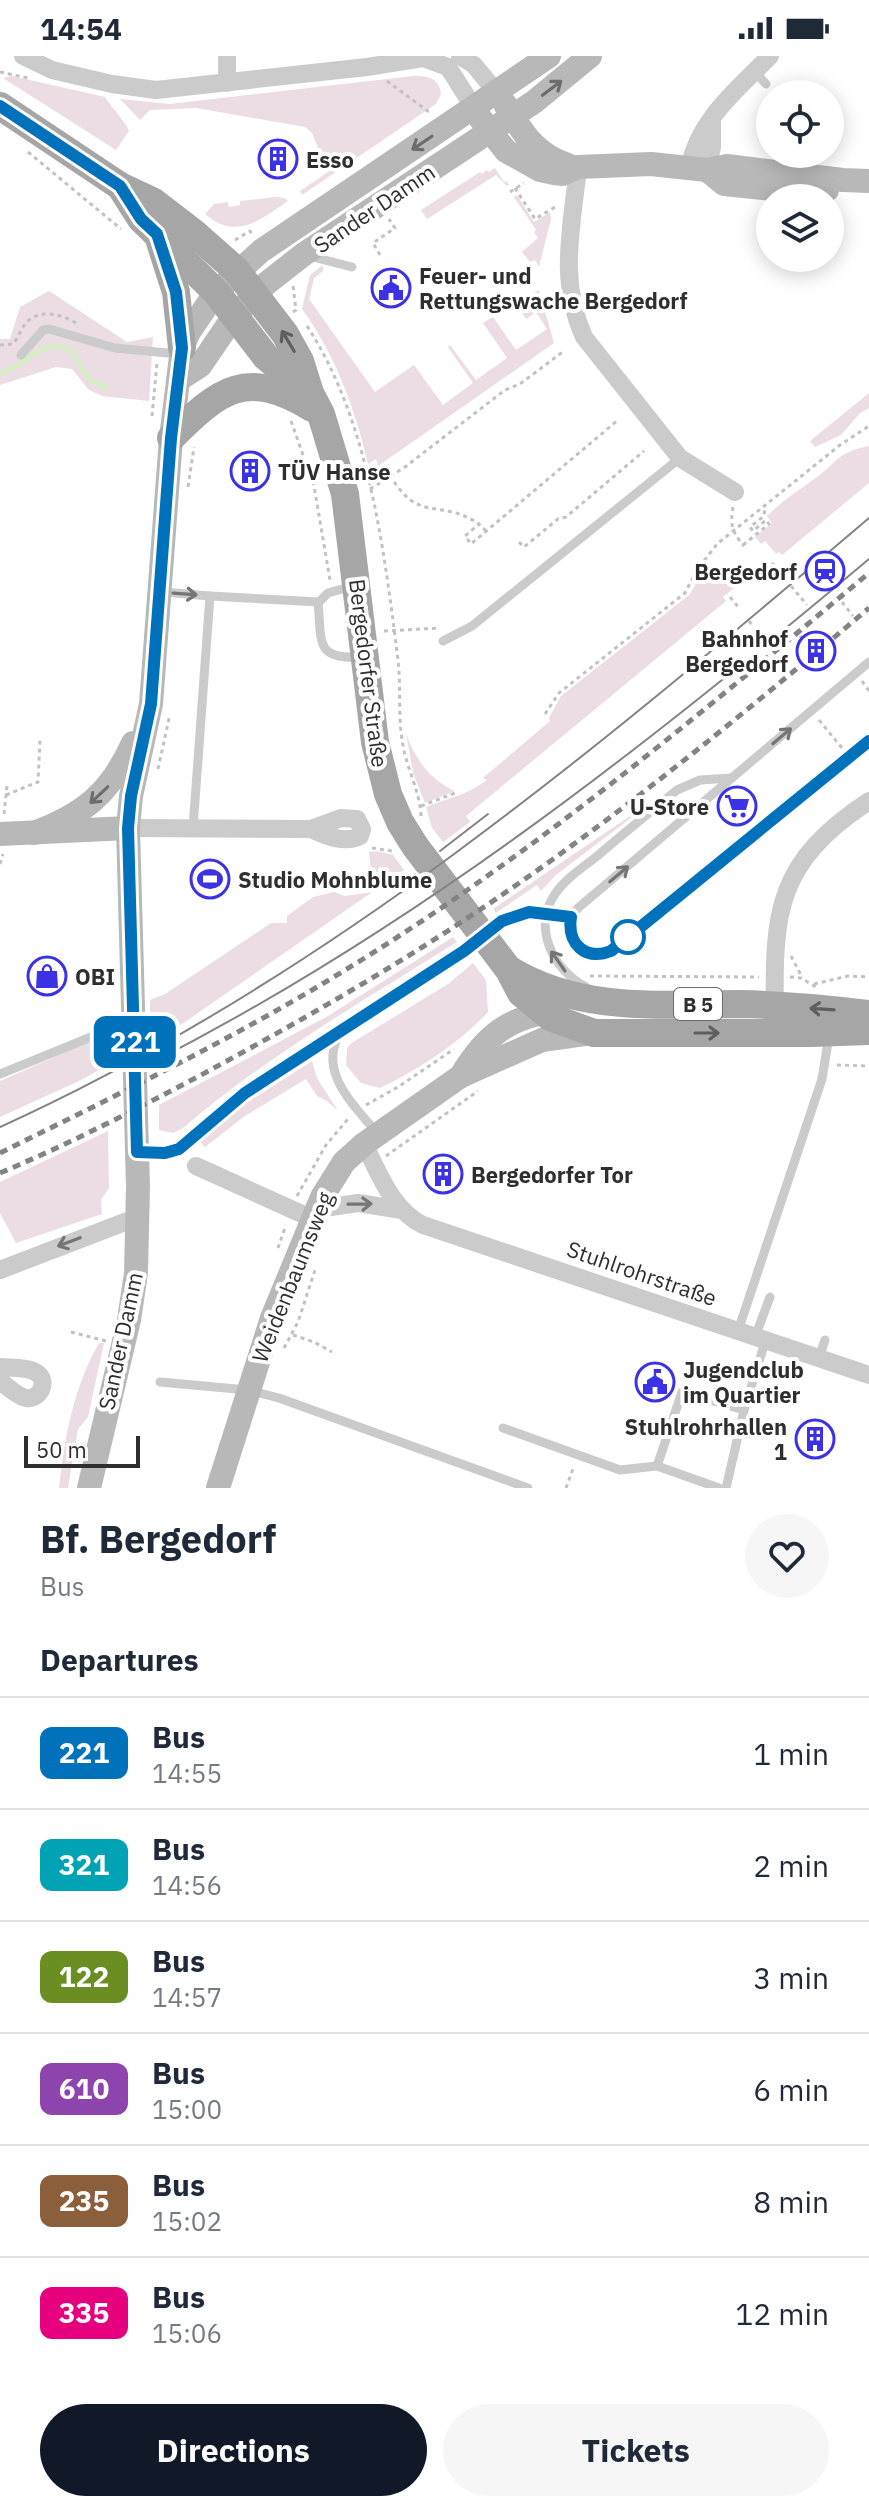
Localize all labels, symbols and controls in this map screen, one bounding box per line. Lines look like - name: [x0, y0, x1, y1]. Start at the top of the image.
- text: 14:54: [40, 9, 122, 48]
- one-way arrow: [541, 79, 562, 96]
- map controls: [756, 80, 844, 272]
- button: locate: [756, 80, 844, 168]
- one-way arrow: [411, 135, 433, 152]
- building icon: Esso: [257, 138, 299, 180]
- place label: Esso: [306, 145, 354, 174]
- street label: Sander Damm: [308, 157, 440, 259]
- button: layers: [756, 184, 844, 272]
- place label: Feuer- und Rettungswache Bergedorf: [419, 261, 687, 315]
- public building icon: Feuer- und Rettungswache Bergedorf: [370, 267, 412, 309]
- one-way arrow: [280, 330, 296, 353]
- building icon: TÜV Hanse: [229, 450, 271, 492]
- place label: TÜV Hanse: [278, 457, 391, 486]
- station icon: Bergedorf: [804, 550, 846, 592]
- place label: Bergedorf: [694, 557, 797, 586]
- street label: Bergedorfer Straße: [343, 577, 395, 769]
- one-way arrow: [171, 587, 198, 602]
- place label: Bahnhof Bergedorf: [685, 624, 788, 678]
- building icon: Bahnhof Bergedorf: [795, 630, 837, 672]
- one-way arrow: [771, 727, 792, 745]
- supermarket icon: U-Store: [716, 785, 758, 827]
- one-way arrow: [89, 786, 109, 804]
- place label: U-Store: [630, 792, 709, 821]
- sports icon: Studio Mohnblume: [189, 858, 231, 900]
- place label: Studio Mohnblume: [238, 865, 432, 894]
- one-way arrow: [608, 865, 628, 883]
- unlabelled marker: [611, 920, 645, 954]
- one-way arrow: [550, 951, 566, 973]
- shop icon: OBI: [26, 955, 68, 997]
- place label: OBI: [75, 962, 115, 991]
- road number: B 5: [674, 988, 722, 1020]
- one-way arrow: [809, 1001, 836, 1016]
- line badge: 221: [89, 1016, 181, 1068]
- text: 221: [110, 1023, 160, 1060]
- one-way arrow: [693, 1025, 720, 1041]
- building icon: Bergedorfer Tor: [422, 1153, 464, 1195]
- place label: Bergedorfer Tor: [471, 1160, 633, 1189]
- street label: Weidenbaumsweg: [245, 1187, 340, 1367]
- one-way arrow: [346, 1196, 373, 1212]
- street label: Stuhlrohrstraße: [563, 1234, 721, 1312]
- one-way arrow: [57, 1236, 82, 1250]
- street label: Sander Damm: [91, 1269, 149, 1413]
- place label: Jugendclub im Quartier: [683, 1355, 804, 1409]
- public building icon: Jugendclub im Quartier: [634, 1361, 676, 1403]
- place label: Stuhlrohrhallen 1: [625, 1412, 787, 1466]
- building icon: Stuhlrohrhallen 1: [794, 1418, 836, 1460]
- scale bar: [24, 1432, 140, 1468]
- text: 50 m: [36, 1435, 87, 1464]
- text: Bf. Bergedorf: [40, 1514, 276, 1563]
- button: heart: [745, 1514, 829, 1598]
- text: Bus: [40, 1569, 84, 1603]
- text: Departures: [40, 1640, 199, 1679]
- text: Bus: [152, 1717, 205, 1756]
- text: 221: [59, 1734, 109, 1771]
- text: 1 min: [753, 1734, 829, 1773]
- text: 14:55: [152, 1756, 222, 1790]
- text: Bus: [152, 1829, 205, 1868]
- text: 321: [59, 1846, 109, 1883]
- text: 2 min: [753, 1846, 829, 1885]
- text: 14:56: [152, 1868, 222, 1902]
- text: Bus: [152, 1941, 205, 1980]
- text: 122: [59, 1958, 109, 1995]
- text: 3 min: [753, 1958, 829, 1997]
- text: 14:57: [152, 1980, 222, 2014]
- text: Bus: [152, 2053, 205, 2092]
- text: 610: [59, 2070, 109, 2107]
- text: 6 min: [753, 2070, 829, 2109]
- text: 15:00: [152, 2092, 222, 2126]
- text: Bus: [152, 2165, 205, 2204]
- text: 235: [59, 2182, 109, 2219]
- text: 8 min: [753, 2182, 829, 2221]
- text: 15:02: [152, 2204, 222, 2238]
- text: Bus: [152, 2277, 205, 2316]
- text: 335: [59, 2294, 109, 2331]
- text: 12 min: [735, 2294, 829, 2333]
- text: 15:06: [152, 2316, 222, 2350]
- button: Directions: [40, 2404, 427, 2496]
- button: Tickets: [443, 2404, 829, 2496]

